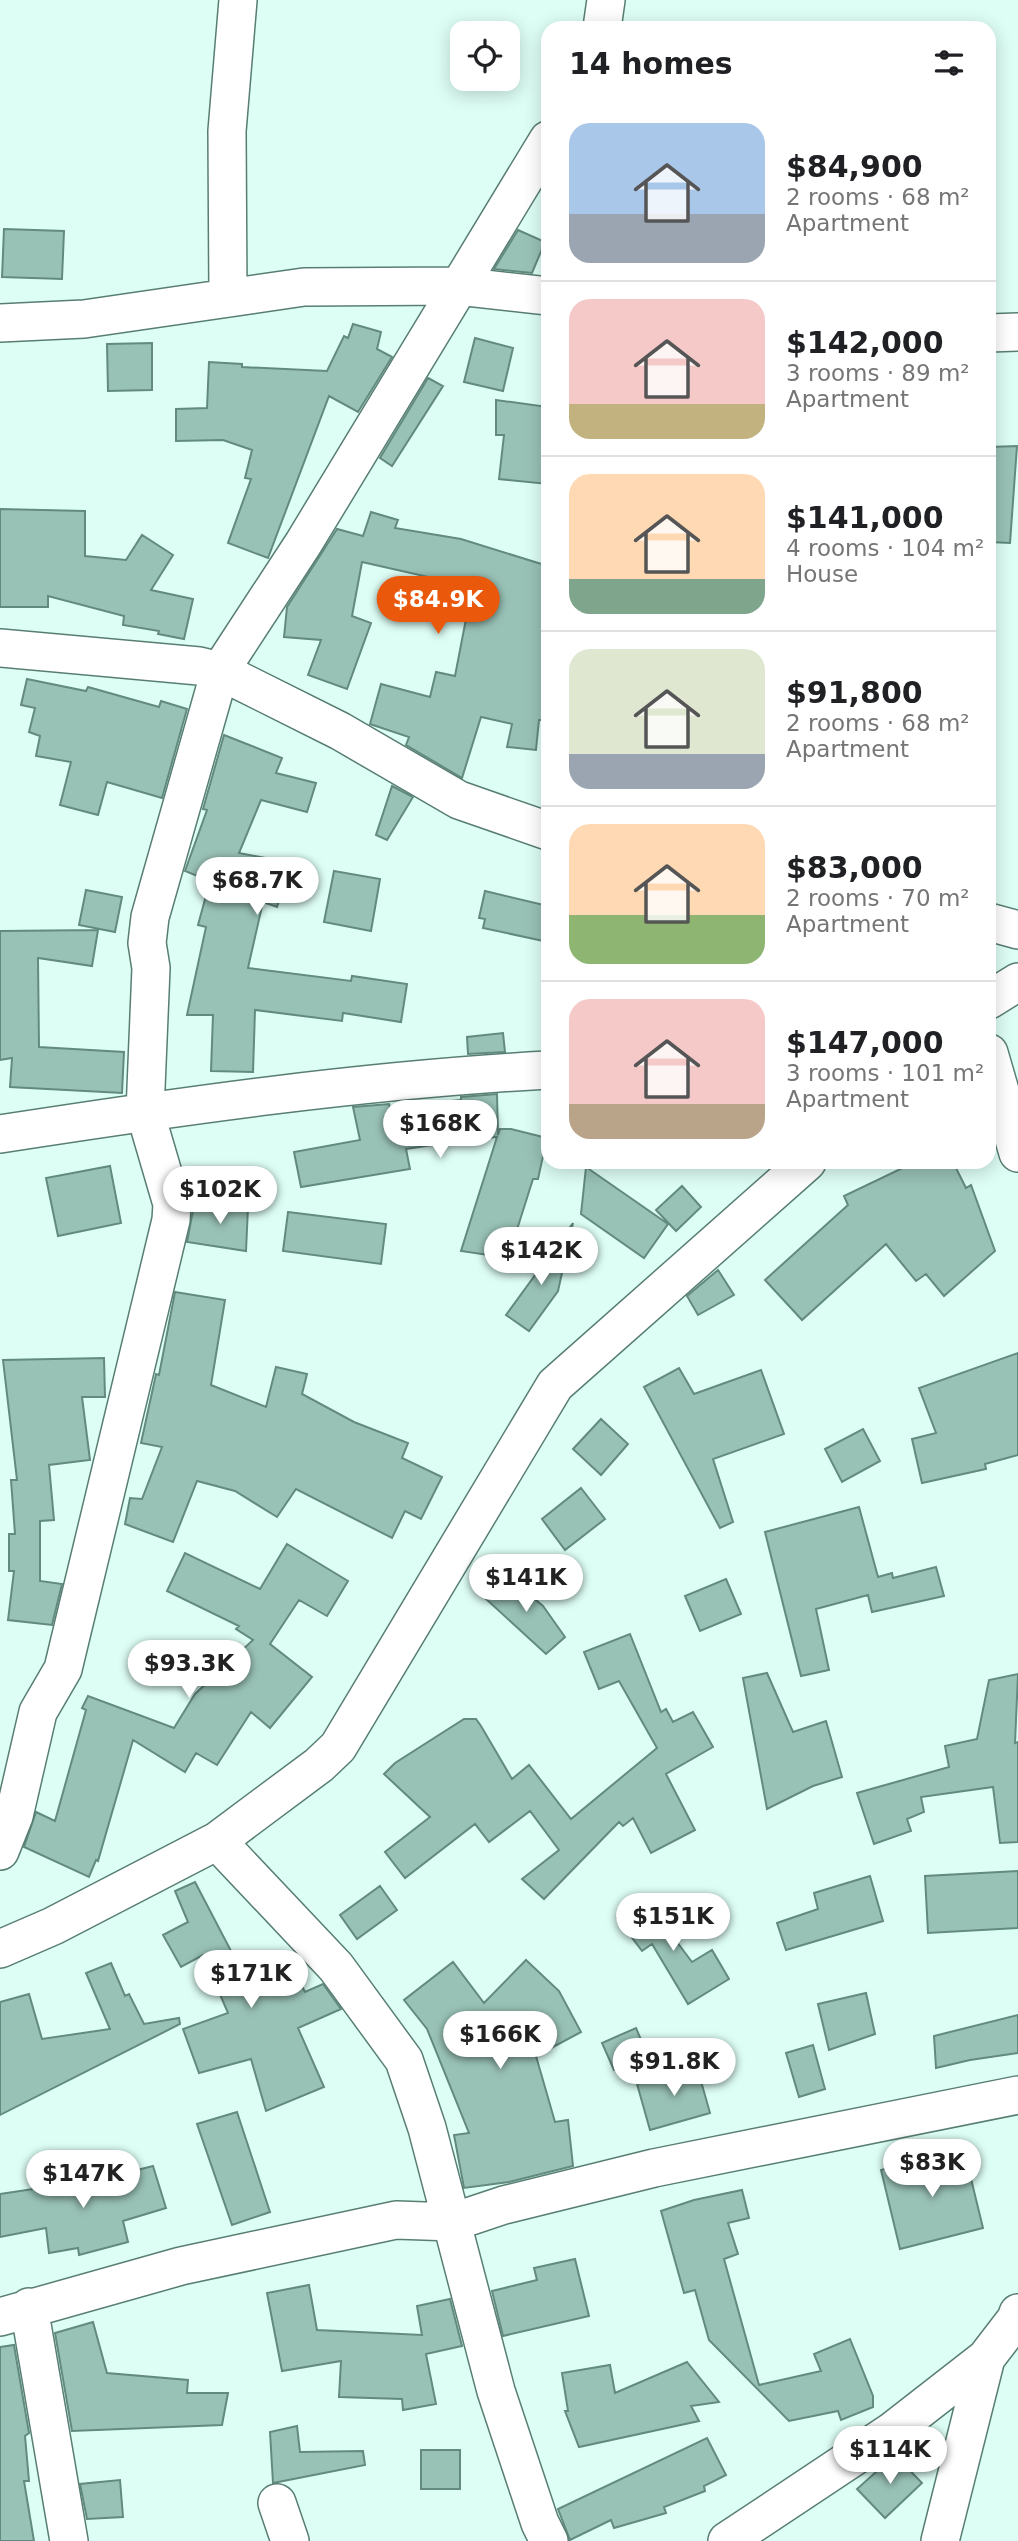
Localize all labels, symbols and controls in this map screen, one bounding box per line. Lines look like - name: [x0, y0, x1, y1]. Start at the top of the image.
- map controls: [450, 21, 520, 91]
- button: locate: [450, 21, 520, 91]
- icon: filters: [930, 44, 968, 82]
- text: 14 homes: [569, 46, 733, 81]
- text: $84,900: [786, 149, 923, 184]
- icon: home: [625, 151, 709, 235]
- text: 2 rooms · 68 m²: [786, 184, 970, 210]
- text: Apartment: [786, 210, 909, 236]
- text: $142,000: [786, 325, 944, 360]
- icon: home: [625, 327, 709, 411]
- text: 3 rooms · 89 m²: [786, 360, 970, 386]
- text: Apartment: [786, 386, 909, 412]
- text: $141,000: [786, 500, 944, 535]
- icon: home: [625, 502, 709, 586]
- text: 4 rooms · 104 m²: [786, 535, 984, 561]
- text: House: [786, 561, 858, 587]
- pin: $84.9K: [381, 576, 495, 636]
- text: $84.9K: [393, 586, 483, 612]
- text: $91,800: [786, 675, 923, 710]
- icon: home: [625, 677, 709, 761]
- text: 2 rooms · 68 m²: [786, 710, 970, 736]
- text: Apartment: [786, 736, 909, 762]
- text: $83,000: [786, 850, 923, 885]
- icon: home: [625, 852, 709, 936]
- pin: $68.7K: [200, 858, 314, 917]
- text: $68.7K: [212, 867, 302, 893]
- text: 2 rooms · 70 m²: [786, 885, 970, 911]
- text: Apartment: [786, 911, 909, 937]
- text: $147,000: [786, 1025, 944, 1060]
- icon: home: [625, 1027, 709, 1111]
- text: 3 rooms · 101 m²: [786, 1060, 984, 1086]
- text: Apartment: [786, 1086, 909, 1112]
- pin: $168K: [391, 1100, 489, 1160]
- text: $168K: [399, 1110, 481, 1136]
- pin: $102K: [171, 1166, 269, 1226]
- text: $102K: [179, 1176, 261, 1202]
- pin: $142K: [492, 1228, 590, 1287]
- text: $142K: [500, 1237, 582, 1263]
- pin: $141K: [477, 1554, 575, 1614]
- text: $141K: [485, 1564, 567, 1590]
- pin: $93.3K: [132, 1640, 246, 1700]
- text: $93.3K: [144, 1650, 234, 1676]
- pin: $151K: [624, 1894, 722, 1953]
- text: $151K: [632, 1903, 714, 1929]
- pin: $171K: [202, 1951, 300, 2010]
- text: $171K: [210, 1960, 292, 1986]
- pin: $166K: [451, 2011, 549, 2071]
- text: $166K: [459, 2021, 541, 2047]
- pin: $91.8K: [617, 2038, 731, 2098]
- text: $91.8K: [629, 2048, 719, 2074]
- pin: $83K: [891, 2140, 973, 2199]
- text: $83K: [899, 2149, 965, 2175]
- pin: $147K: [34, 2150, 132, 2210]
- text: $147K: [42, 2160, 124, 2186]
- pin: $114K: [841, 2426, 939, 2486]
- text: $114K: [849, 2436, 931, 2462]

